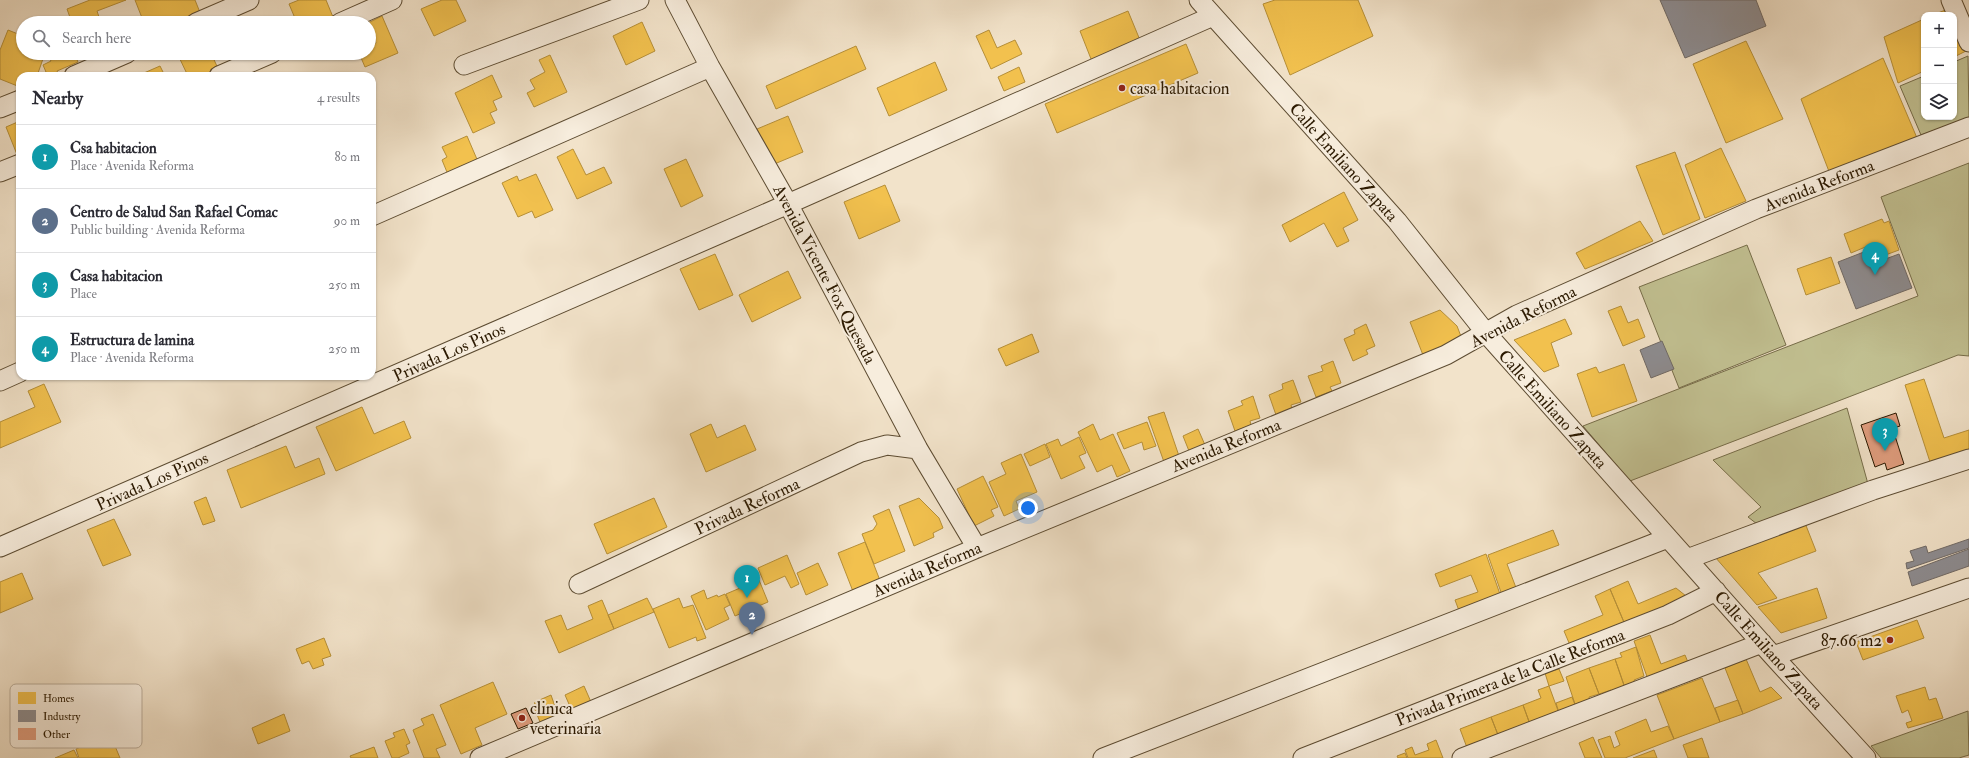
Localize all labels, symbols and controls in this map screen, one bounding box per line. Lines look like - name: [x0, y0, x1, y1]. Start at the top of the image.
- map controls: [1921, 12, 1957, 120]
- button: +: [1921, 12, 1957, 48]
- search box: [16, 16, 376, 60]
- icon: search: [30, 27, 52, 49]
- text: Search here: [62, 29, 131, 48]
- button: −: [1921, 48, 1957, 84]
- place label: casa habitacion: [1130, 78, 1230, 99]
- marker: casa habitacion: [1117, 83, 1127, 93]
- button: layers: [1921, 84, 1957, 120]
- text: Nearby: [32, 88, 83, 109]
- text: 4 results: [317, 90, 360, 106]
- street label: Calle Emiliano Zapata: [1284, 99, 1403, 228]
- text: Csa habitacion: [70, 139, 157, 158]
- text: 1: [43, 149, 47, 165]
- text: 80 m: [334, 149, 360, 165]
- street label: Avenida Reforma: [1760, 155, 1878, 216]
- text: Place · Avenida Reforma: [70, 158, 194, 174]
- street label: Avenida Vicente Fox Quesada: [768, 180, 881, 368]
- text: Centro de Salud San Rafael Comac: [70, 203, 278, 222]
- text: 2: [42, 213, 48, 229]
- text: 90 m: [334, 213, 360, 229]
- text: Public building · Avenida Reforma: [70, 222, 245, 238]
- pin: 4: [1862, 242, 1888, 275]
- text: Casa habitacion: [70, 267, 163, 286]
- text: 3: [43, 277, 48, 293]
- text: 250 m: [328, 277, 360, 293]
- street label: Avenida Reforma: [1466, 280, 1581, 353]
- text: Place: [70, 286, 97, 302]
- street label: Privada Los Pinos: [390, 318, 509, 387]
- text: Estructura de lamina: [70, 331, 194, 350]
- text: 4: [41, 341, 49, 357]
- text: 250 m: [328, 341, 360, 357]
- street label: Calle Emiliano Zapata: [1493, 346, 1612, 475]
- text: Place · Avenida Reforma: [70, 350, 194, 366]
- street label: Avenida Reforma: [1168, 414, 1285, 477]
- pin: 3: [1872, 418, 1898, 451]
- street label: Privada Los Pinos: [93, 447, 212, 516]
- street label: Privada Reforma: [692, 473, 804, 540]
- your location: [1018, 498, 1038, 518]
- street label: Avenida Reforma: [869, 537, 986, 602]
- pin: 1: [734, 565, 760, 598]
- street label: Calle Emiliano Zapata: [1709, 587, 1828, 716]
- pin: 2: [739, 602, 765, 635]
- street label: Privada Primera de la Calle Reforma: [1393, 624, 1629, 731]
- place label: 87.66 m2: [1821, 630, 1882, 651]
- marker: 87.66 m2: [1885, 635, 1895, 645]
- legend: [10, 684, 142, 748]
- text: Homes: [43, 692, 74, 705]
- place label: clinica veterinaria: [529, 698, 602, 739]
- text: Industry: [43, 710, 81, 724]
- marker: clinica veterinaria: [517, 713, 527, 723]
- text: Other: [43, 728, 71, 741]

